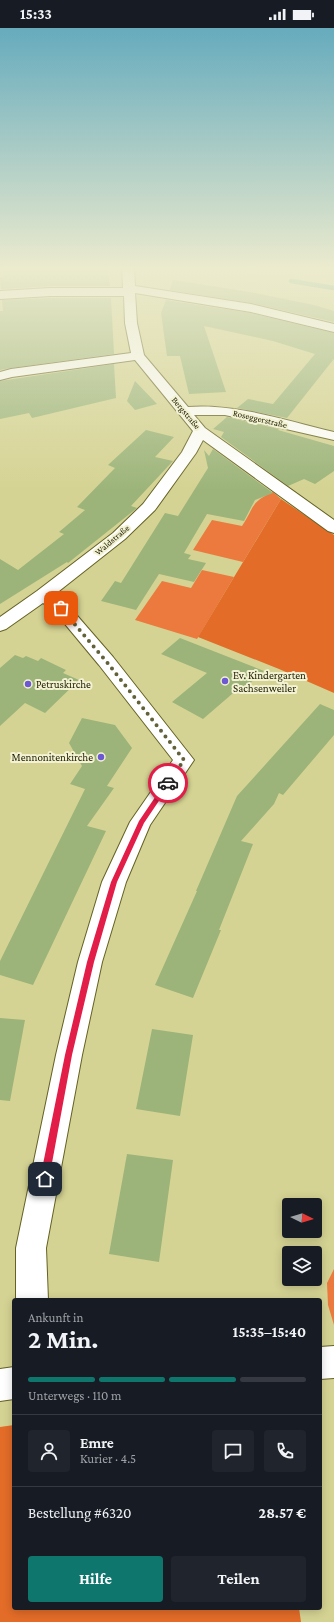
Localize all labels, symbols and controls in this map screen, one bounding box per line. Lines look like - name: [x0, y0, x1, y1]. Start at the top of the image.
- text: 15:33: [20, 6, 52, 22]
- street label: Bergstraße: [170, 395, 202, 431]
- street label: Roseggerstraße: [232, 408, 288, 430]
- street label: Waldstraße: [93, 523, 131, 557]
- pin: [44, 591, 78, 625]
- icon: bag: [50, 597, 72, 619]
- place label: Ev. Kindergarten Sachsenweiler: [233, 669, 306, 694]
- marker: Ev. Kindergarten Sachsenweiler: [220, 676, 230, 686]
- place label: Petruskirche: [36, 678, 91, 690]
- marker: Petruskirche: [23, 679, 33, 689]
- place label: Mennonitenkirche: [12, 751, 93, 763]
- marker: Mennonitenkirche: [96, 752, 106, 762]
- courier: [148, 763, 188, 803]
- icon: car: [157, 772, 179, 794]
- pin: [28, 1162, 62, 1196]
- icon: home: [34, 1168, 56, 1190]
- north arrow: [282, 1198, 322, 1238]
- map controls: [282, 1198, 322, 1286]
- button: layers: [282, 1246, 322, 1286]
- text: Ankunft in: [28, 1310, 83, 1325]
- text: 15:35–15:40: [233, 1324, 306, 1340]
- text: 2 Min.: [28, 1325, 99, 1354]
- text: Unterwegs · 110 m: [28, 1388, 121, 1403]
- button: person: [28, 1430, 70, 1472]
- button: chat: [212, 1430, 254, 1472]
- button: phone: [264, 1430, 306, 1472]
- text: Emre: [80, 1435, 114, 1451]
- text: Kurier · 4.5: [80, 1451, 136, 1466]
- text: Bestellung #6320: [28, 1505, 132, 1521]
- text: 28.57 €: [259, 1505, 306, 1521]
- button: Hilfe: [28, 1556, 163, 1602]
- button: Teilen: [171, 1556, 306, 1602]

